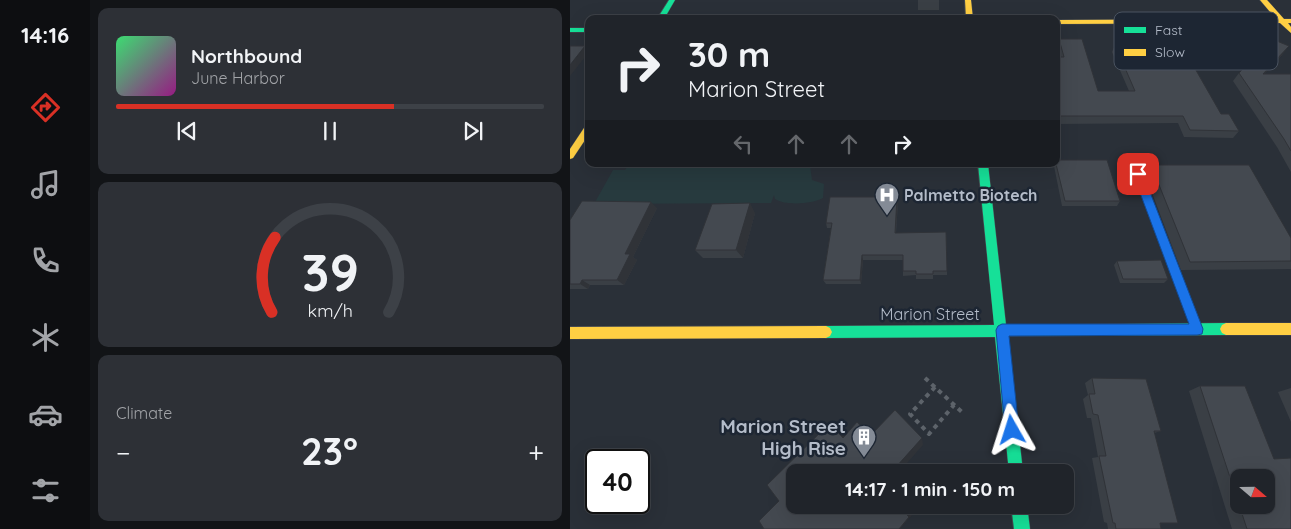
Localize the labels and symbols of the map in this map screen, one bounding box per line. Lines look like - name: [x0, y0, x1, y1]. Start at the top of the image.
- legend: [1114, 12, 1278, 70]
- text: Fast: [1155, 21, 1183, 39]
- text: Slow: [1155, 43, 1185, 61]
- pin: [1117, 153, 1159, 195]
- hospital icon: Palmetto Biotech: [874, 182, 900, 216]
- place label: Palmetto Biotech: [904, 185, 1037, 205]
- street label: Marion Street: [880, 304, 980, 324]
- position arrow: [985, 403, 1037, 455]
- place label: Marion Street High Rise: [720, 414, 846, 460]
- building icon: Marion Street High Rise: [851, 424, 877, 458]
- speed limit sign: 40: [585, 449, 650, 514]
- north arrow: [1230, 469, 1275, 514]

